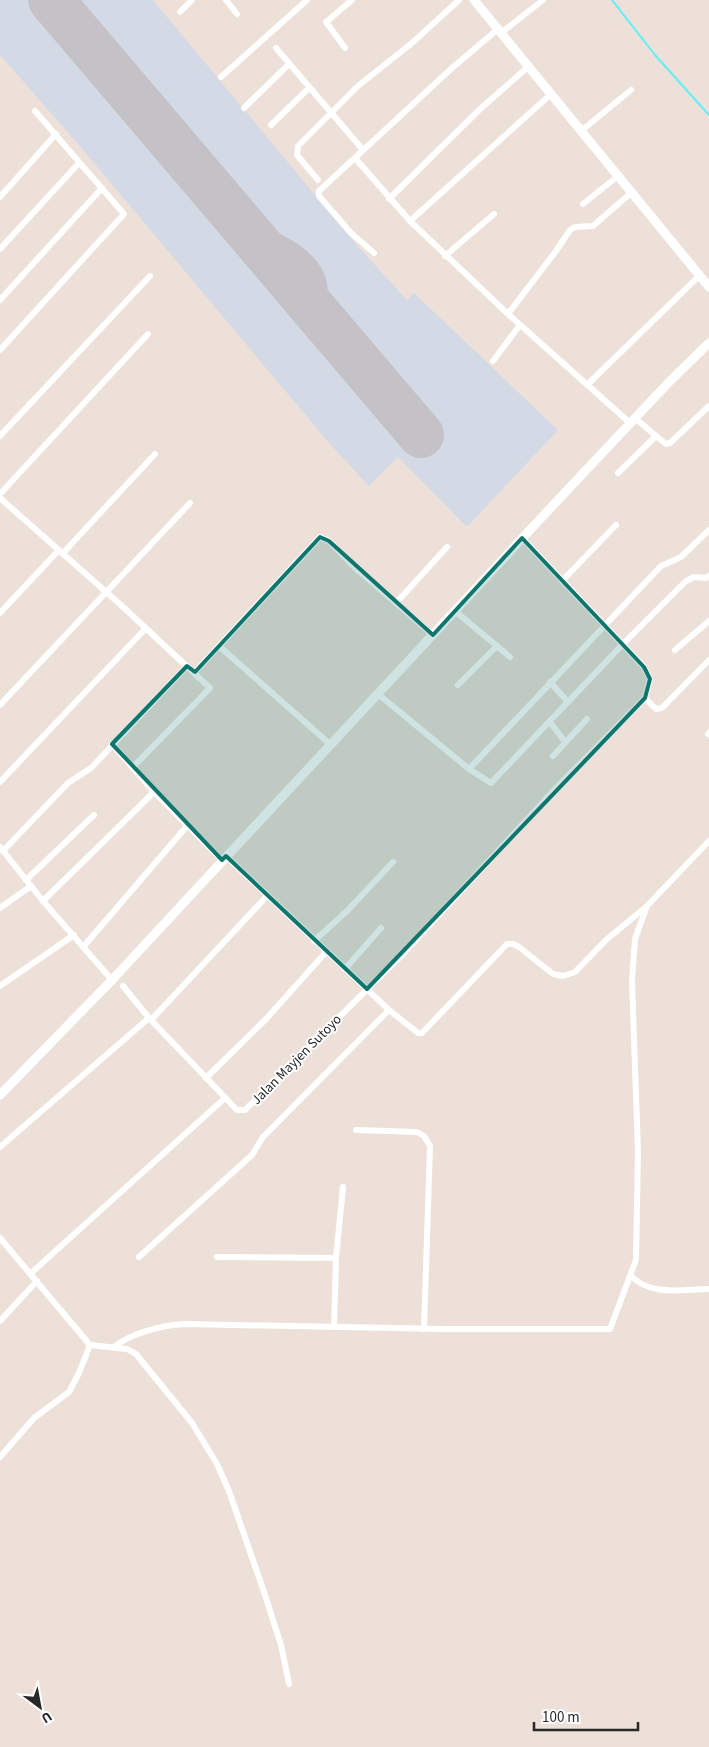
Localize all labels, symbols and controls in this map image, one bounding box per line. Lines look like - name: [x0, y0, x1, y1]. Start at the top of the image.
- street label: Jalan Mayjen Sutoyo: [247, 1010, 346, 1109]
- north arrow: [15, 1682, 65, 1732]
- scale bar: [534, 1700, 638, 1732]
- text: U: [37, 1706, 56, 1728]
- text: 100 m: [542, 1707, 580, 1728]

